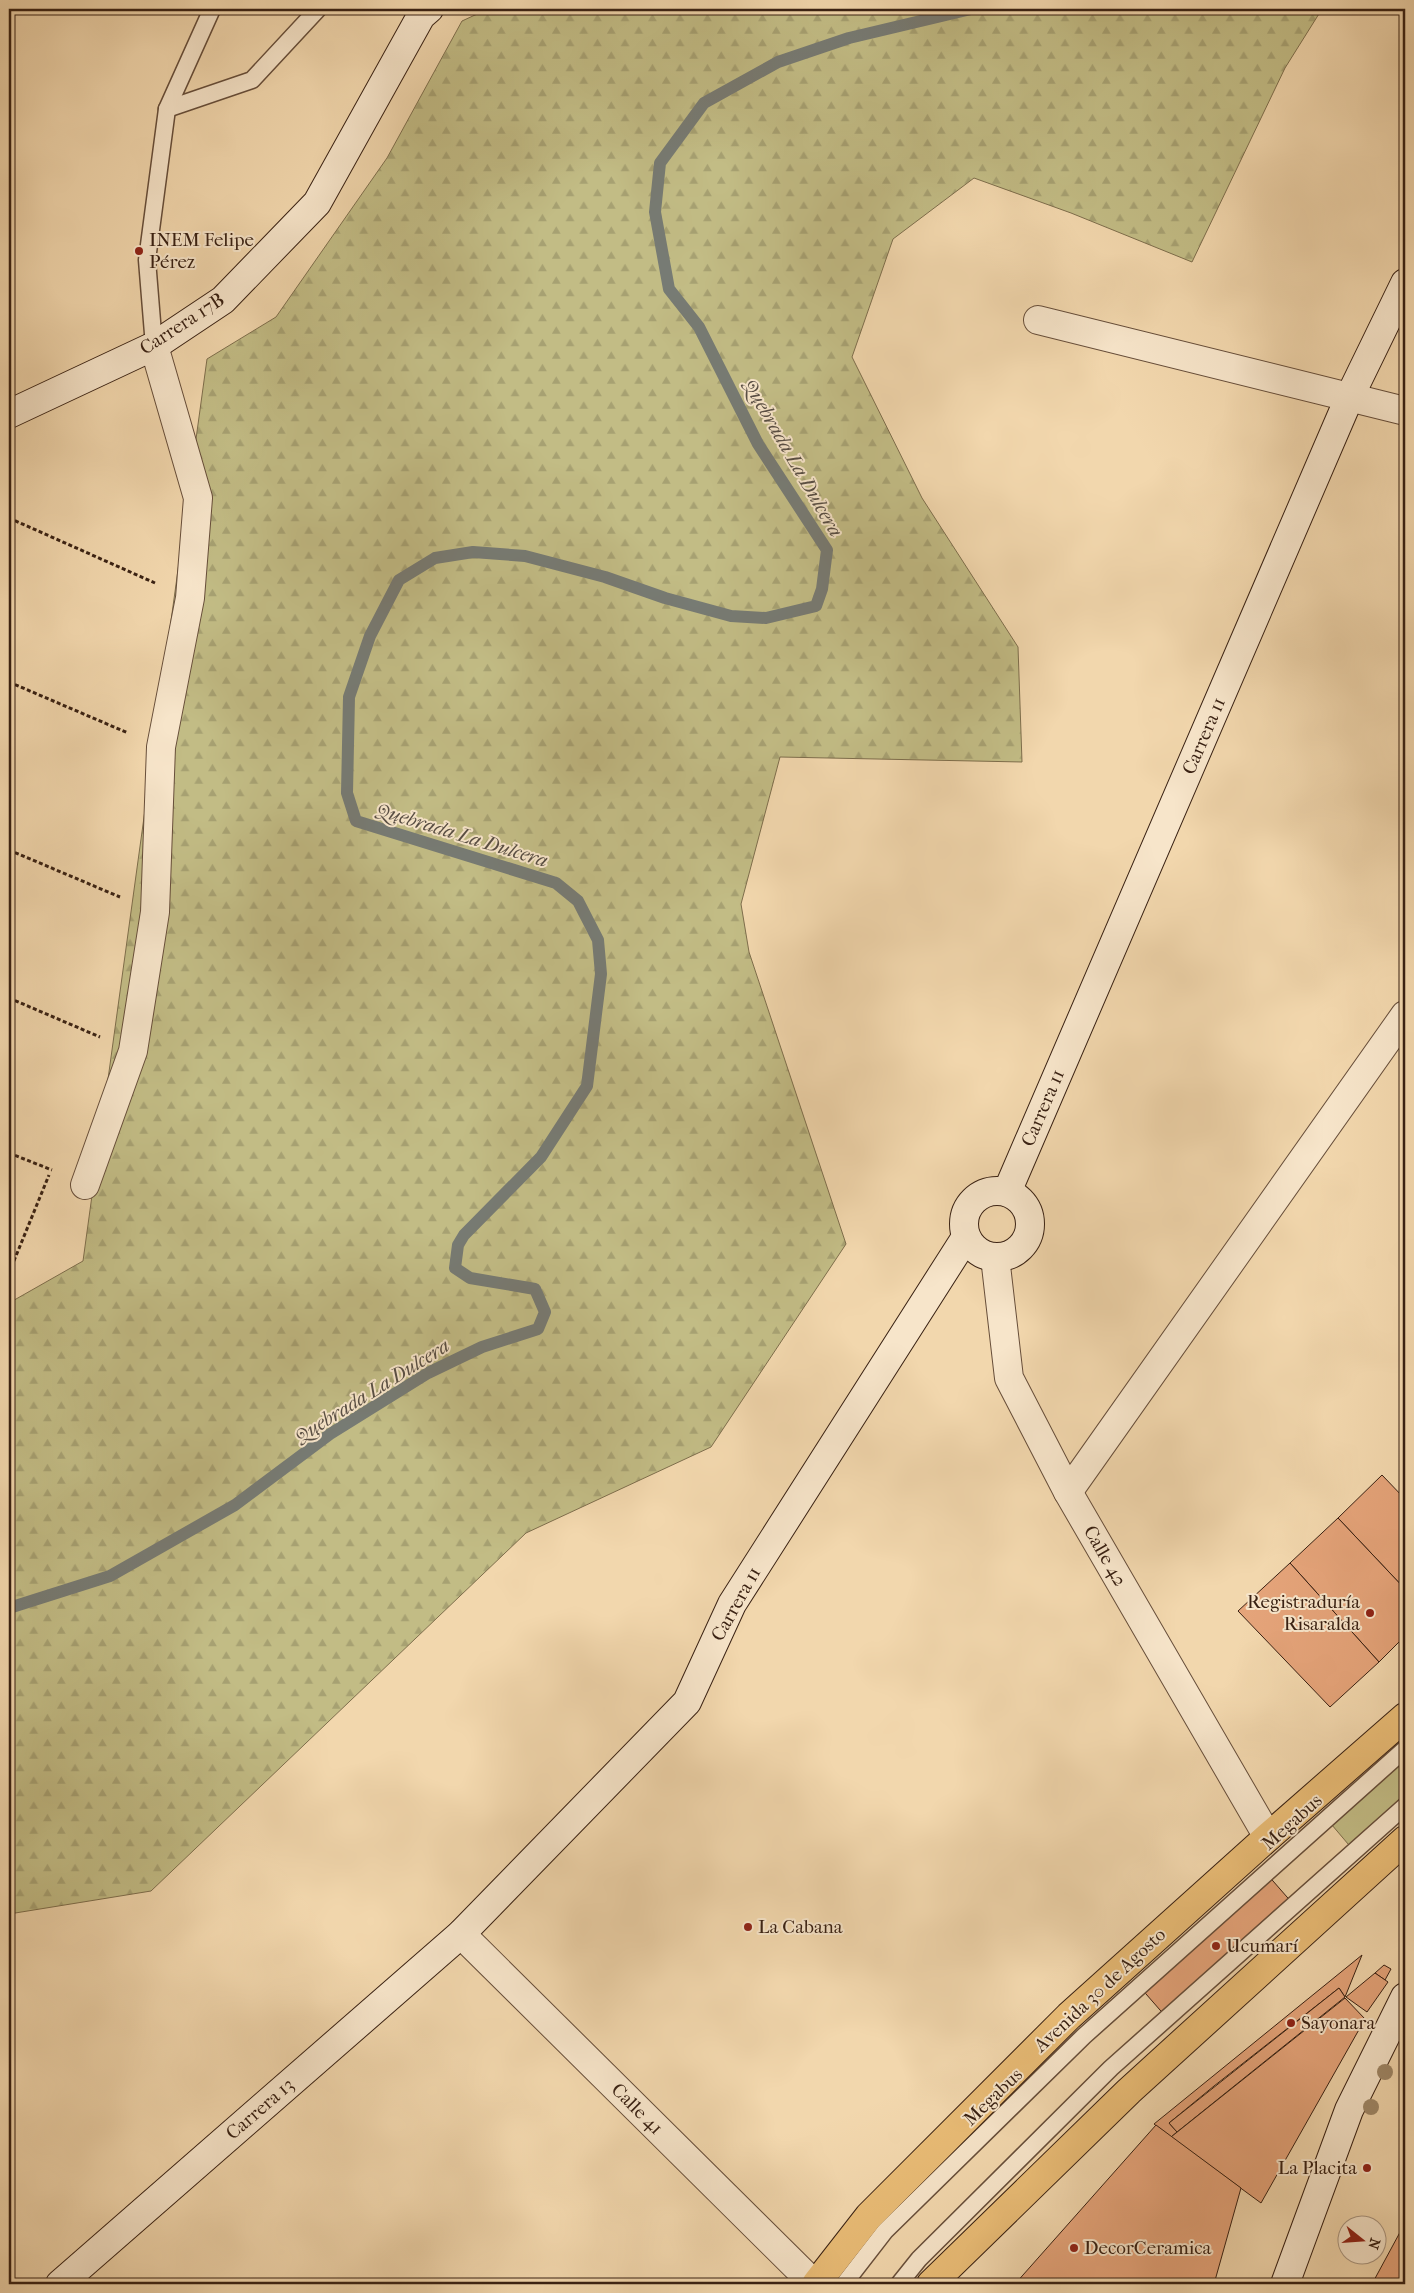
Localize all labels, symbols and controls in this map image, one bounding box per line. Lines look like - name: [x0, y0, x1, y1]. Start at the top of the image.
- place label: INEM Felipe Pérez: [149, 229, 254, 273]
- marker: INEM Felipe Pérez: [133, 245, 145, 257]
- street label: Carrera 17B: [136, 289, 228, 359]
- water label: Quebrada La Dulcera: [737, 374, 847, 541]
- street label: Carrera 11: [1178, 694, 1230, 778]
- water label: Quebrada La Dulcera: [372, 798, 551, 873]
- street label: Carrera 11: [1017, 1066, 1069, 1150]
- water label: Quebrada La Dulcera: [290, 1334, 454, 1449]
- street label: Calle 42: [1079, 1522, 1131, 1590]
- street label: Carrera 11: [707, 1563, 765, 1645]
- place label: Registraduría Risaralda: [1247, 1591, 1360, 1635]
- marker: Registraduría Risaralda: [1364, 1607, 1376, 1619]
- street label: Megabus: [1257, 1789, 1327, 1855]
- place label: La Cabana: [758, 1916, 843, 1938]
- marker: La Cabana: [742, 1921, 754, 1933]
- street label: Avenida 30 de Agosto: [1029, 1923, 1171, 2057]
- place label: Ucumarí: [1226, 1935, 1299, 1957]
- marker: Ucumarí: [1210, 1940, 1222, 1952]
- place label: Sayonara: [1301, 2012, 1375, 2034]
- marker: Sayonara: [1285, 2017, 1297, 2029]
- street label: Megabus: [959, 2064, 1027, 2130]
- street label: Carrera 13: [222, 2074, 298, 2144]
- street label: Calle 41: [607, 2079, 667, 2139]
- place label: La Placita: [1278, 2157, 1357, 2179]
- marker: La Placita: [1361, 2162, 1373, 2174]
- north arrow: [1336, 2216, 1386, 2266]
- text: N: [1364, 2236, 1384, 2252]
- place label: DecorCeramica: [1084, 2237, 1212, 2259]
- marker: DecorCeramica: [1068, 2242, 1080, 2254]

